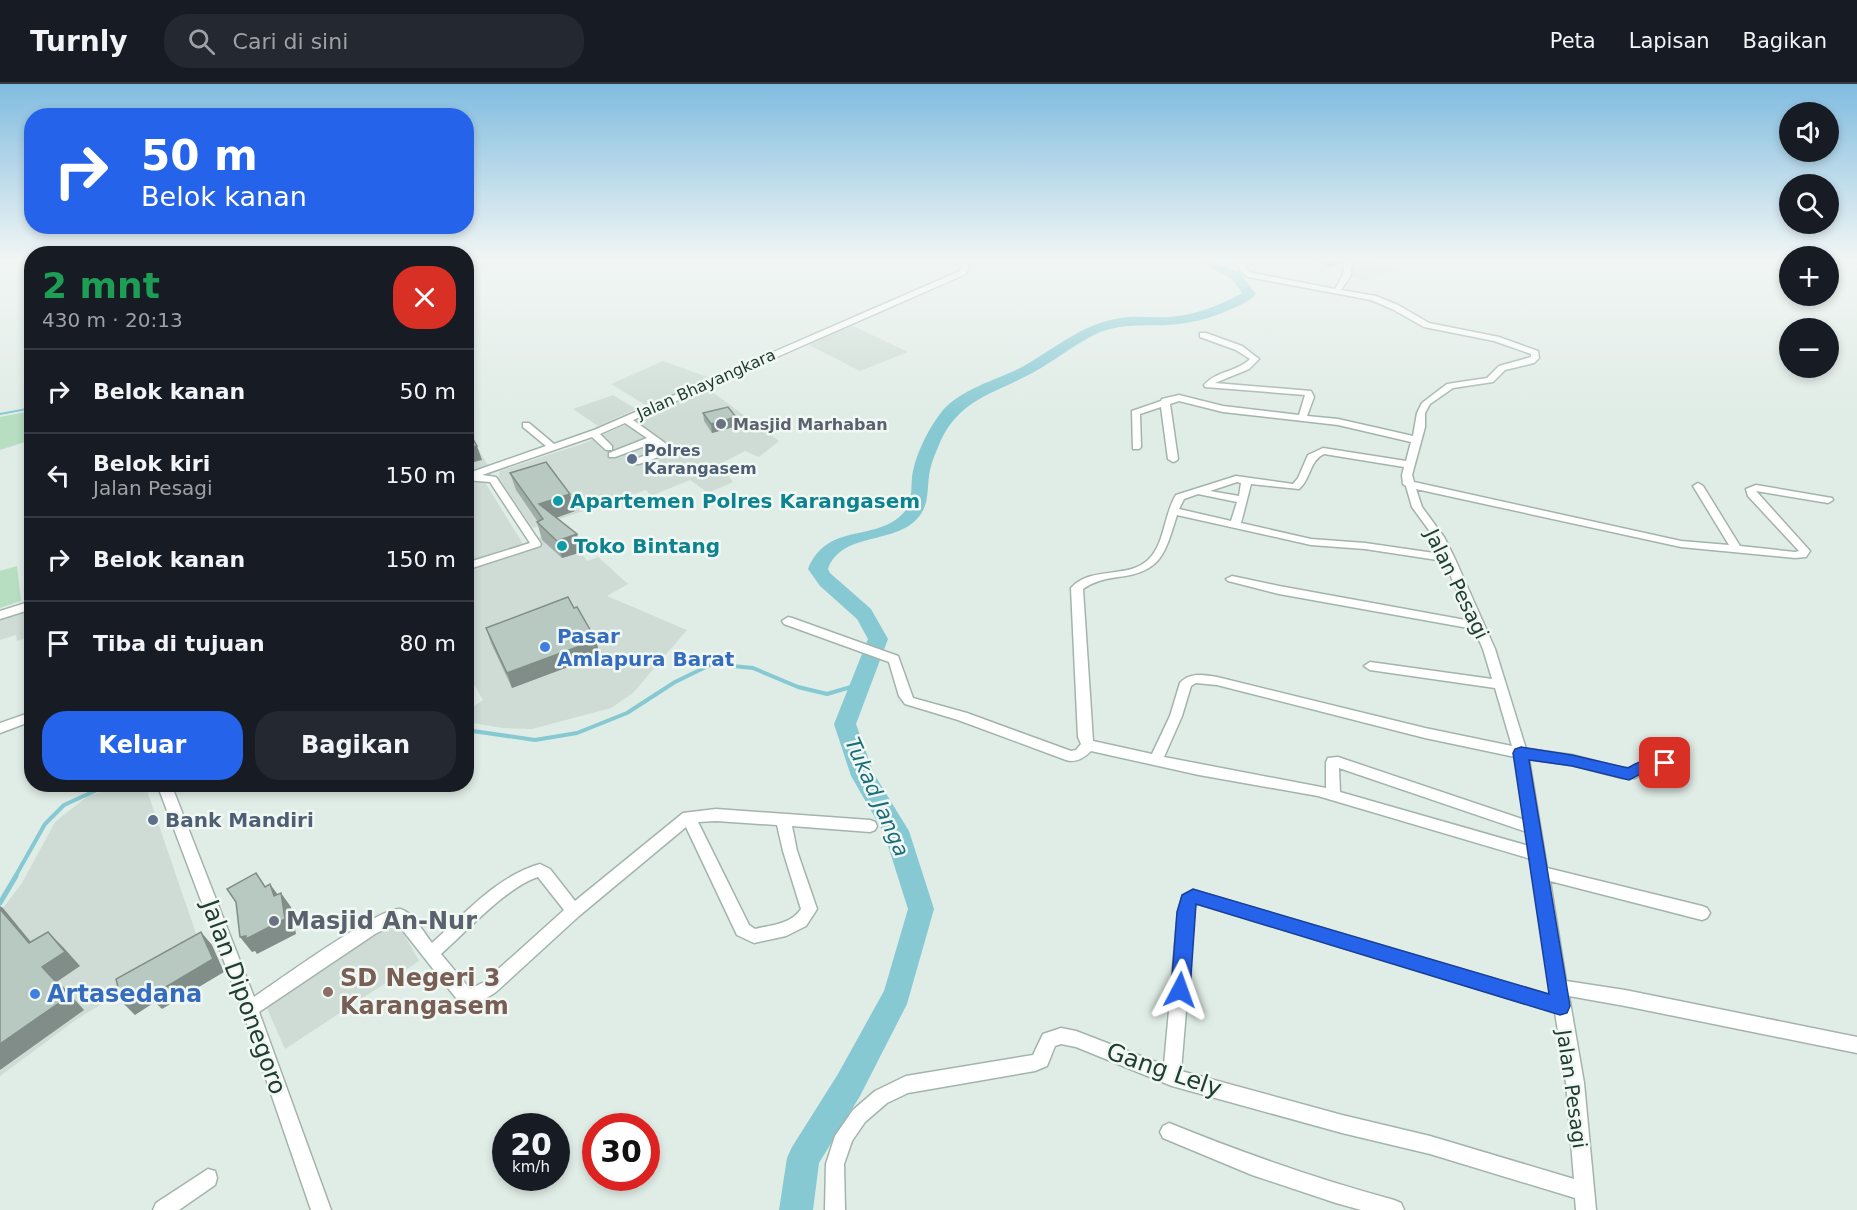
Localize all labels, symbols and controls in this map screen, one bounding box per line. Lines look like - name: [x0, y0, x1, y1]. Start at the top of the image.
- search box: [164, 14, 584, 68]
- text: Turnly: [30, 25, 128, 58]
- icon: search: [185, 25, 218, 58]
- text: Cari di sini: [233, 29, 348, 54]
- text: Peta: [1550, 29, 1596, 53]
- text: Lapisan: [1629, 29, 1710, 53]
- text: Bagikan: [1743, 29, 1827, 53]
- map controls: [1779, 102, 1839, 378]
- button: sound: [1779, 102, 1839, 162]
- text: 50 m: [141, 131, 258, 180]
- icon: right: [42, 132, 120, 210]
- button: search: [1779, 174, 1839, 234]
- text: Belok kanan: [141, 181, 307, 212]
- button: +: [1779, 246, 1839, 306]
- text: 2 mnt: [42, 265, 160, 306]
- button: close: [393, 266, 456, 329]
- text: 430 m · 20:13: [42, 308, 183, 332]
- button: −: [1779, 318, 1839, 378]
- street label: Jalan Bhayangkara: [633, 345, 778, 424]
- icon: right: [42, 375, 75, 408]
- text: Belok kanan: [93, 379, 245, 404]
- text: 50 m: [400, 379, 456, 404]
- place label: Masjid Marhaban: [733, 415, 888, 434]
- marker: Masjid Marhaban: [714, 417, 728, 431]
- place label: Polres Karangasem: [644, 441, 757, 478]
- text: Belok kiri: [93, 451, 210, 476]
- marker: Polres Karangasem: [625, 452, 639, 466]
- icon: left: [42, 459, 75, 492]
- text: 150 m: [386, 463, 456, 488]
- text: Jalan Pesagi: [93, 476, 213, 500]
- place label: Apartemen Polres Karangasem: [570, 489, 920, 513]
- marker: Apartemen Polres Karangasem: [551, 494, 565, 508]
- street label: Jalan Pesagi: [1419, 523, 1494, 643]
- place label: Toko Bintang: [574, 534, 720, 558]
- marker: Toko Bintang: [555, 539, 569, 553]
- icon: right: [42, 543, 75, 576]
- text: Belok kanan: [93, 547, 245, 572]
- text: 150 m: [386, 547, 456, 572]
- place label: Pasar Amlapura Barat: [557, 624, 735, 671]
- icon: arrive: [42, 627, 75, 660]
- text: Tiba di tujuan: [93, 631, 265, 656]
- text: 80 m: [400, 631, 456, 656]
- marker: Pasar Amlapura Barat: [538, 640, 552, 654]
- button: Keluar: [42, 711, 243, 780]
- button: Bagikan: [255, 711, 456, 780]
- water label: Tukad Janga: [840, 734, 914, 860]
- pin: [1639, 737, 1690, 788]
- icon: arrive: [1648, 746, 1681, 779]
- place label: Bank Mandiri: [165, 808, 314, 832]
- marker: Bank Mandiri: [146, 813, 160, 827]
- street label: Jalan Diponegoro: [195, 894, 292, 1098]
- place label: Masjid An-Nur: [286, 907, 477, 935]
- marker: Masjid An-Nur: [267, 914, 281, 928]
- position arrow: [1148, 958, 1212, 1022]
- place label: SD Negeri 3 Karangasem: [340, 964, 509, 1020]
- place label: Artasedana: [47, 980, 202, 1008]
- marker: SD Negeri 3 Karangasem: [321, 985, 335, 999]
- marker: Artasedana: [28, 987, 42, 1001]
- street label: Jalan Pesagi: [1552, 1026, 1592, 1150]
- street label: Gang Lely: [1103, 1037, 1225, 1103]
- speed limit sign: 30: [582, 1113, 660, 1191]
- text: 20: [510, 1127, 552, 1162]
- text: km/h: [512, 1158, 550, 1176]

